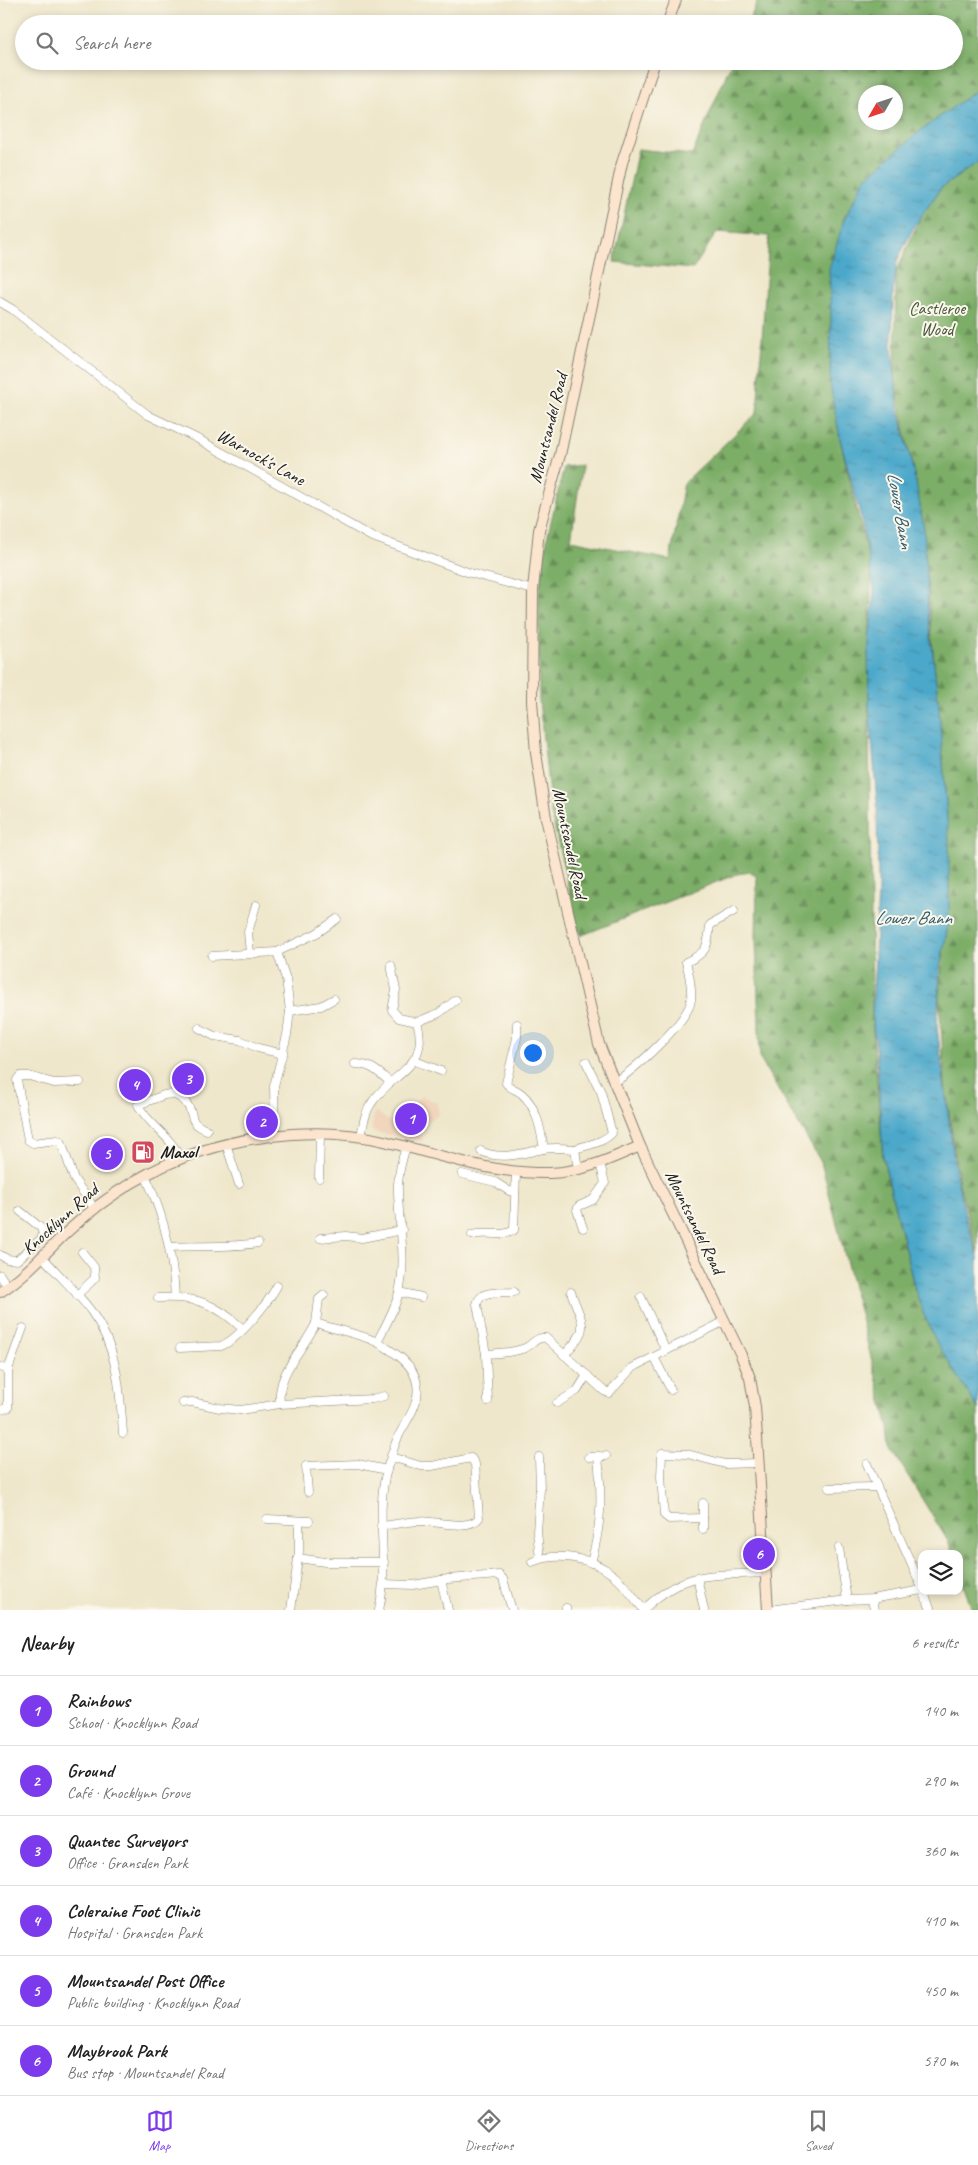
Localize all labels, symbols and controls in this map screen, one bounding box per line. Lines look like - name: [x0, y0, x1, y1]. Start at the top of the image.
- search box: [15, 15, 963, 70]
- icon: search: [33, 29, 61, 57]
- text: Search here: [73, 31, 150, 55]
- north arrow: [858, 85, 903, 130]
- park label: Castleroe Wood: [909, 297, 966, 340]
- street label: Mountsandel Road: [524, 368, 573, 485]
- street label: Warnock's Lane: [213, 424, 310, 491]
- water label: Lower Bann: [882, 470, 919, 551]
- street label: Mountsandel Road: [548, 786, 593, 903]
- water label: Lower Bann: [875, 906, 953, 930]
- your location: [520, 1040, 546, 1066]
- pin: 3: [172, 1060, 204, 1098]
- pin: 4: [119, 1066, 151, 1104]
- pin: 1: [395, 1100, 427, 1138]
- pin: 2: [246, 1103, 278, 1141]
- pin: 5: [91, 1135, 123, 1173]
- fuel station icon: Maxol: [130, 1139, 156, 1165]
- place label: Maxol: [160, 1141, 201, 1163]
- street label: Mountsandel Road: [661, 1167, 731, 1280]
- street label: Knocklynn Road: [17, 1177, 105, 1259]
- pin: 6: [743, 1535, 775, 1573]
- map controls: [918, 1550, 963, 1595]
- button: layers: [918, 1550, 963, 1595]
- text: Nearby: [20, 1630, 73, 1656]
- text: 6 results: [911, 1633, 958, 1653]
- text: Rainbows: [67, 1689, 130, 1713]
- text: 1: [32, 1701, 40, 1721]
- text: 140 m: [924, 1701, 958, 1721]
- text: School · Knocklynn Road: [67, 1713, 197, 1733]
- text: Ground: [67, 1759, 114, 1783]
- text: 2: [32, 1771, 40, 1791]
- text: 290 m: [924, 1771, 958, 1791]
- text: Café · Knocklynn Grove: [67, 1783, 190, 1803]
- text: Quantec Surveyors: [67, 1829, 187, 1853]
- text: 3: [32, 1841, 40, 1861]
- text: 360 m: [924, 1841, 958, 1861]
- text: Office · Gransden Park: [67, 1853, 188, 1873]
- text: Coleraine Foot Clinic: [67, 1899, 200, 1923]
- text: 4: [32, 1911, 40, 1931]
- text: 410 m: [924, 1911, 958, 1931]
- text: Hospital · Gransden Park: [67, 1923, 202, 1943]
- text: Mountsandel Post Office: [67, 1969, 223, 1993]
- text: 5: [33, 1981, 39, 2001]
- text: 450 m: [924, 1981, 958, 2001]
- text: Public building · Knocklynn Road: [67, 1993, 239, 2013]
- text: Maybrook Park: [67, 2039, 167, 2063]
- text: 6: [32, 2051, 40, 2071]
- text: 570 m: [924, 2051, 958, 2071]
- text: Bus stop · Mountsandel Road: [67, 2063, 224, 2083]
- tab: Map: [146, 2107, 174, 2154]
- tab: Directions: [465, 2107, 513, 2154]
- tab: Saved: [804, 2107, 832, 2154]

